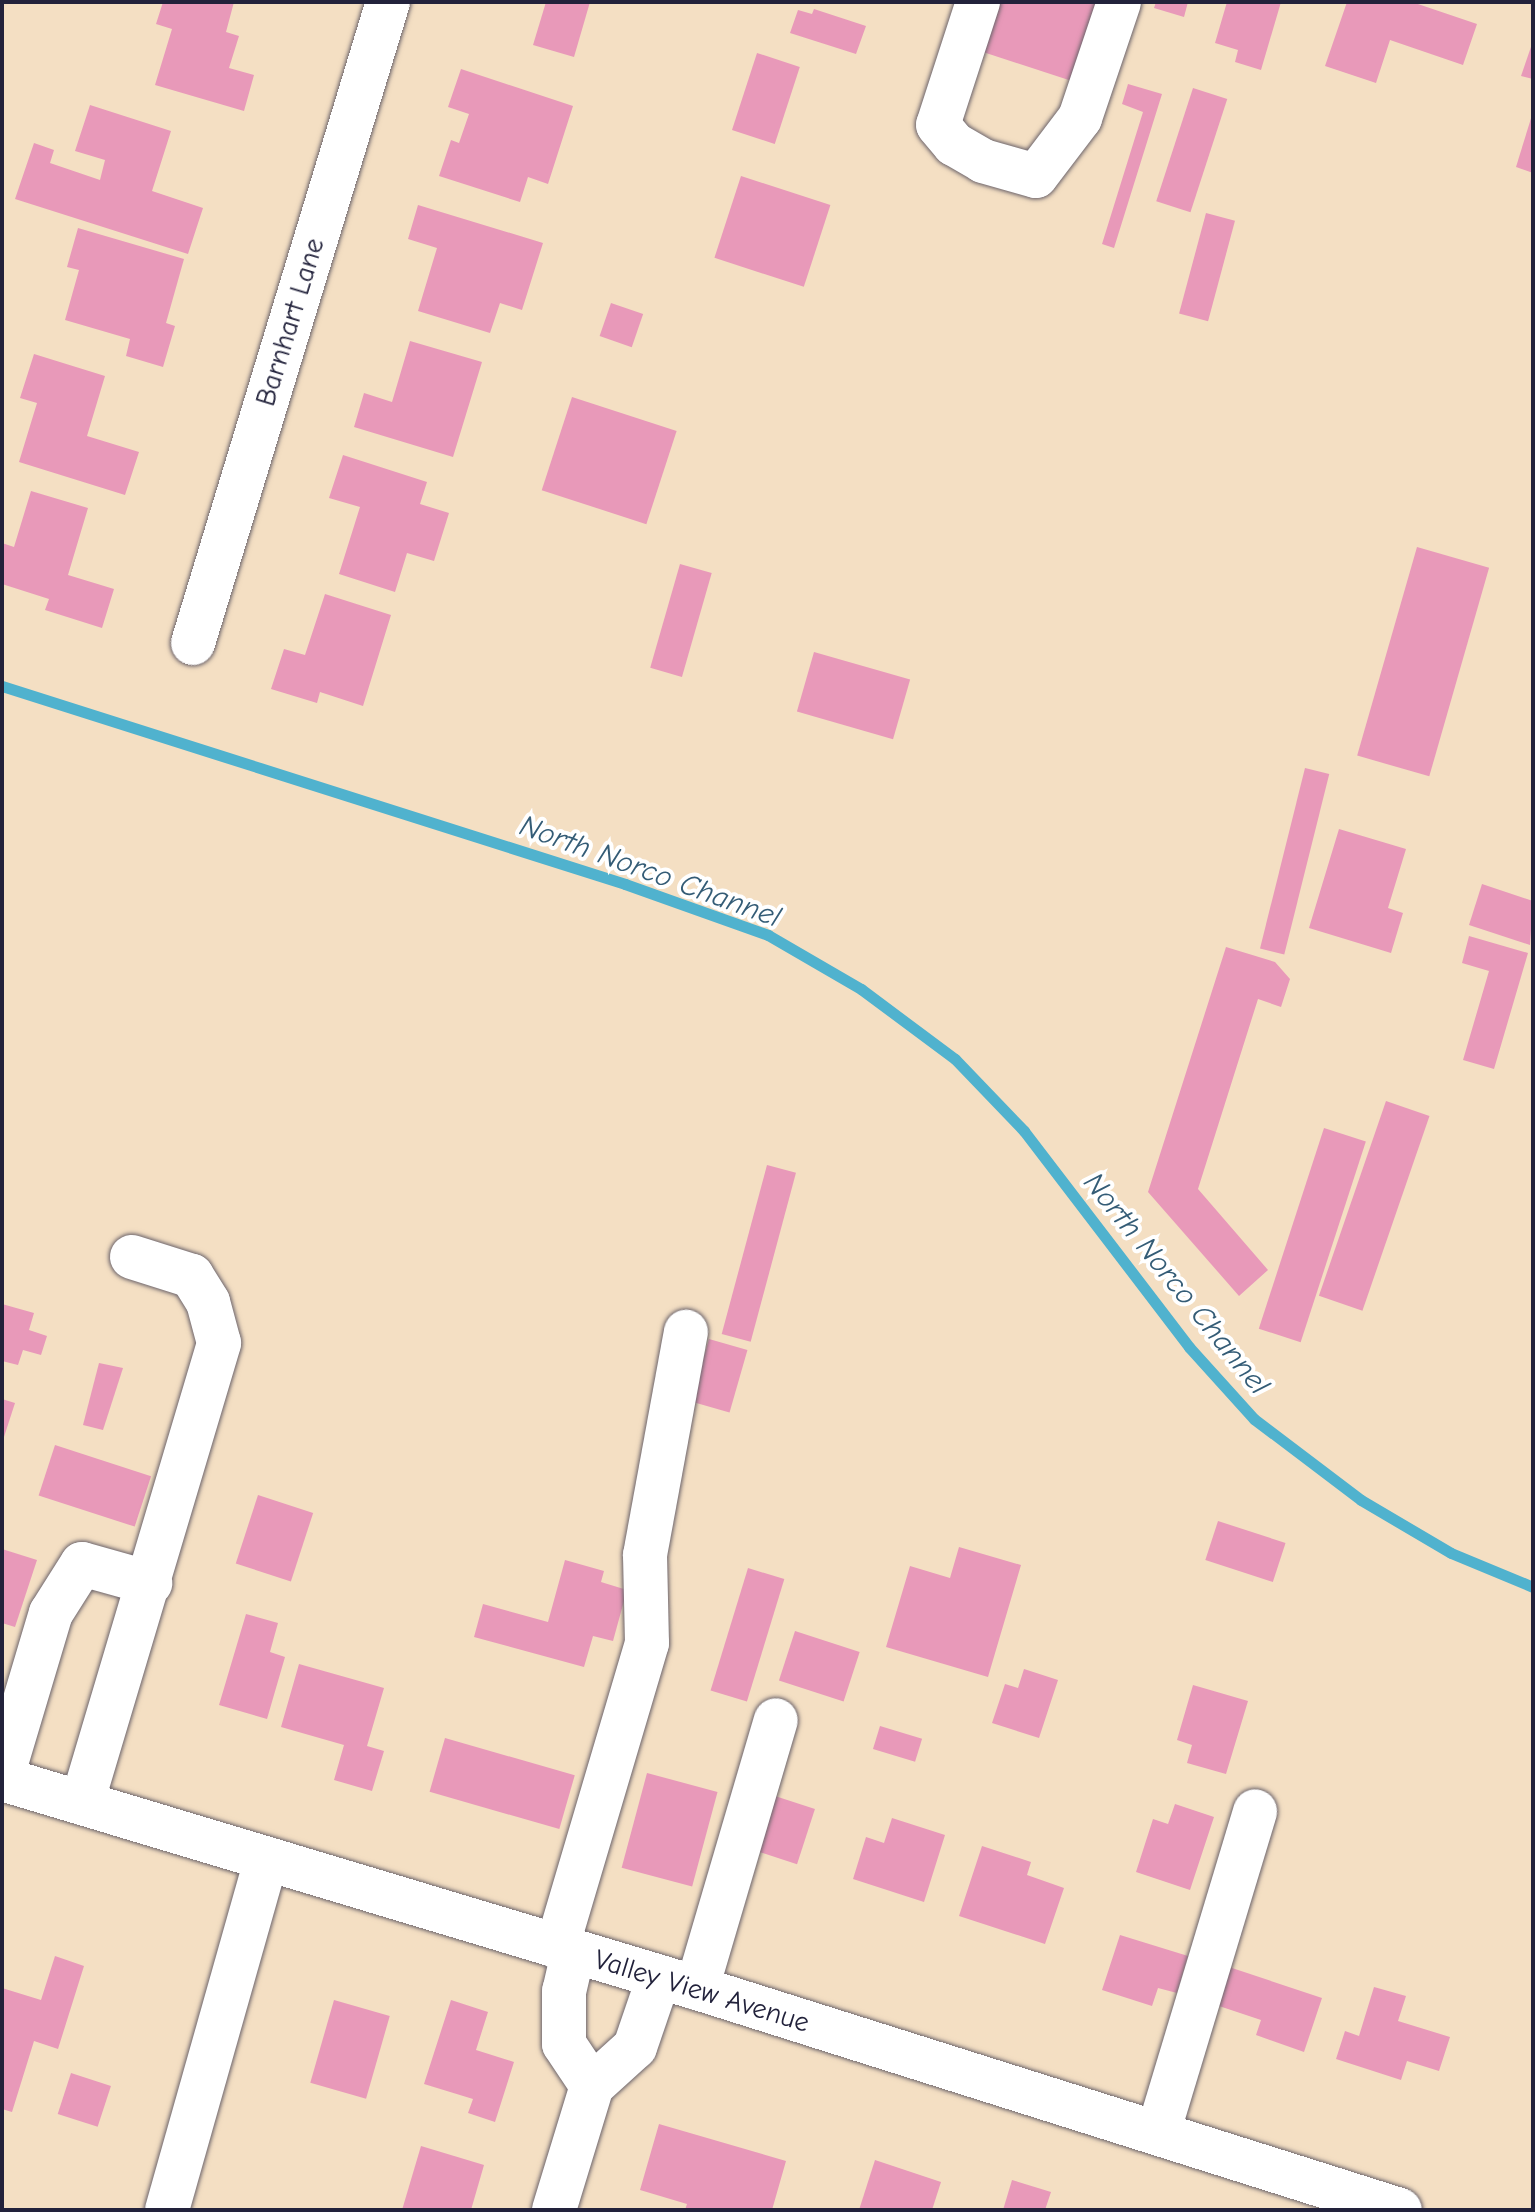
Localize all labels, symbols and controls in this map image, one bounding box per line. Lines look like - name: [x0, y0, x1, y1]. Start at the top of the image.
- street label: Barnhart Lane: [249, 234, 331, 410]
- water label: North Norco Channel: [515, 808, 785, 936]
- water label: North Norco Channel: [1075, 1166, 1277, 1402]
- street label: Valley View Avenue: [591, 1942, 813, 2040]

